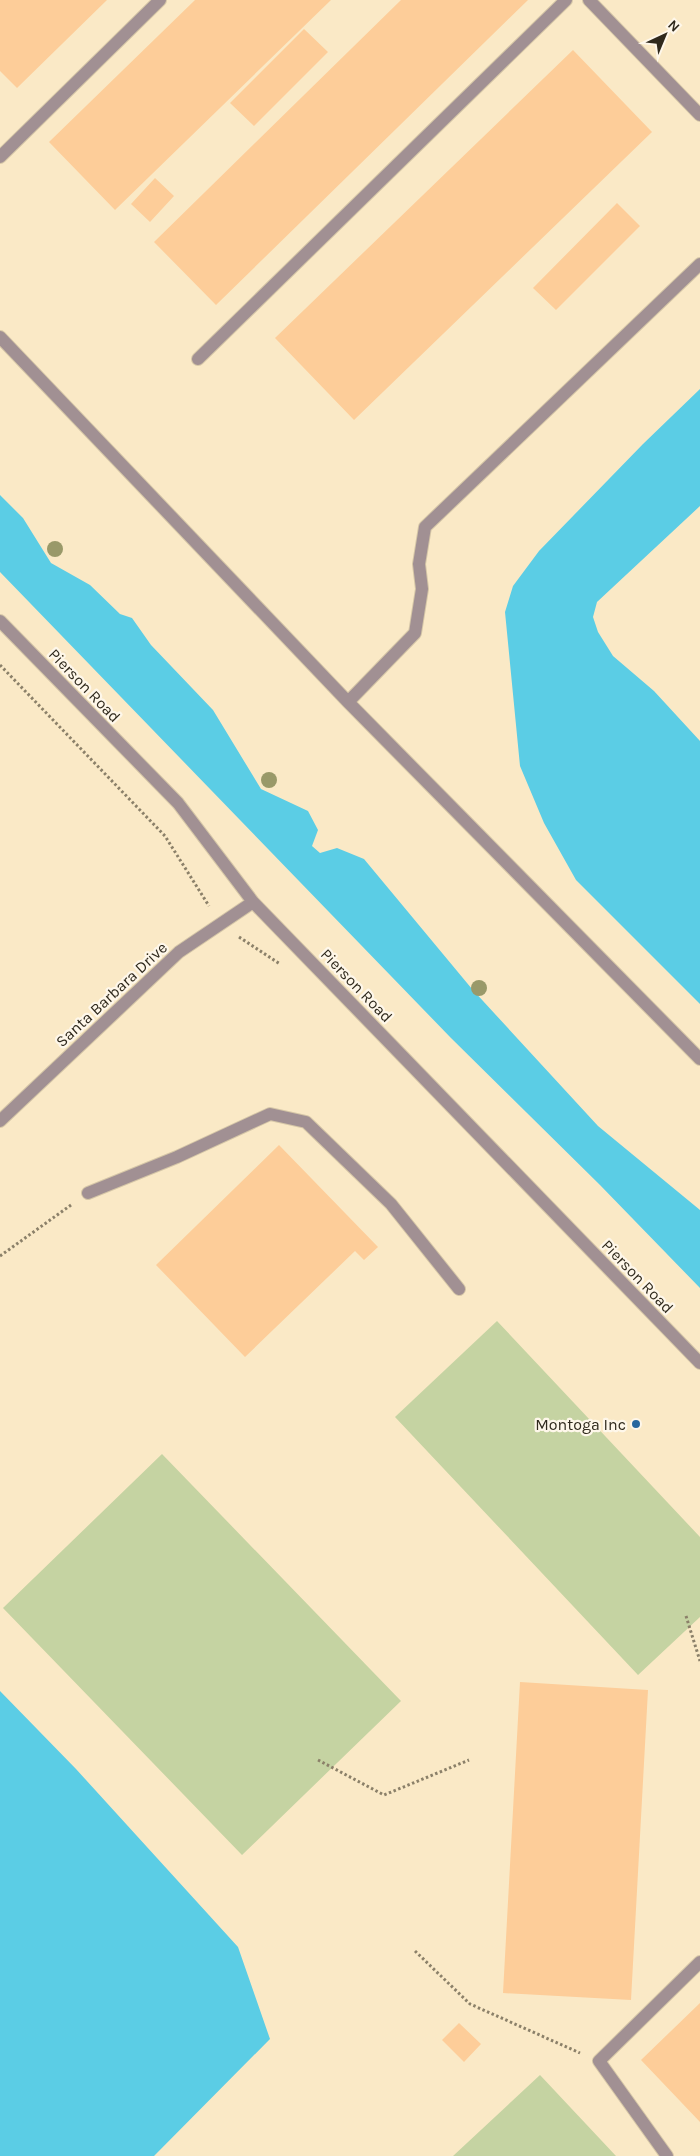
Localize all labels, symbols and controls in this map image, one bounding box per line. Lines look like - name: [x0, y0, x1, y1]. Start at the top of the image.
- north arrow: [640, 10, 690, 60]
- text: N: [664, 16, 683, 36]
- street label: Pierson Road: [45, 645, 124, 726]
- street label: Santa Barbara Drive: [52, 938, 171, 1051]
- street label: Pierson Road: [317, 945, 396, 1026]
- street label: Pierson Road: [598, 1236, 677, 1317]
- place label: Montoga Inc: [535, 1415, 626, 1434]
- marker: Montoga Inc: [630, 1418, 642, 1430]

